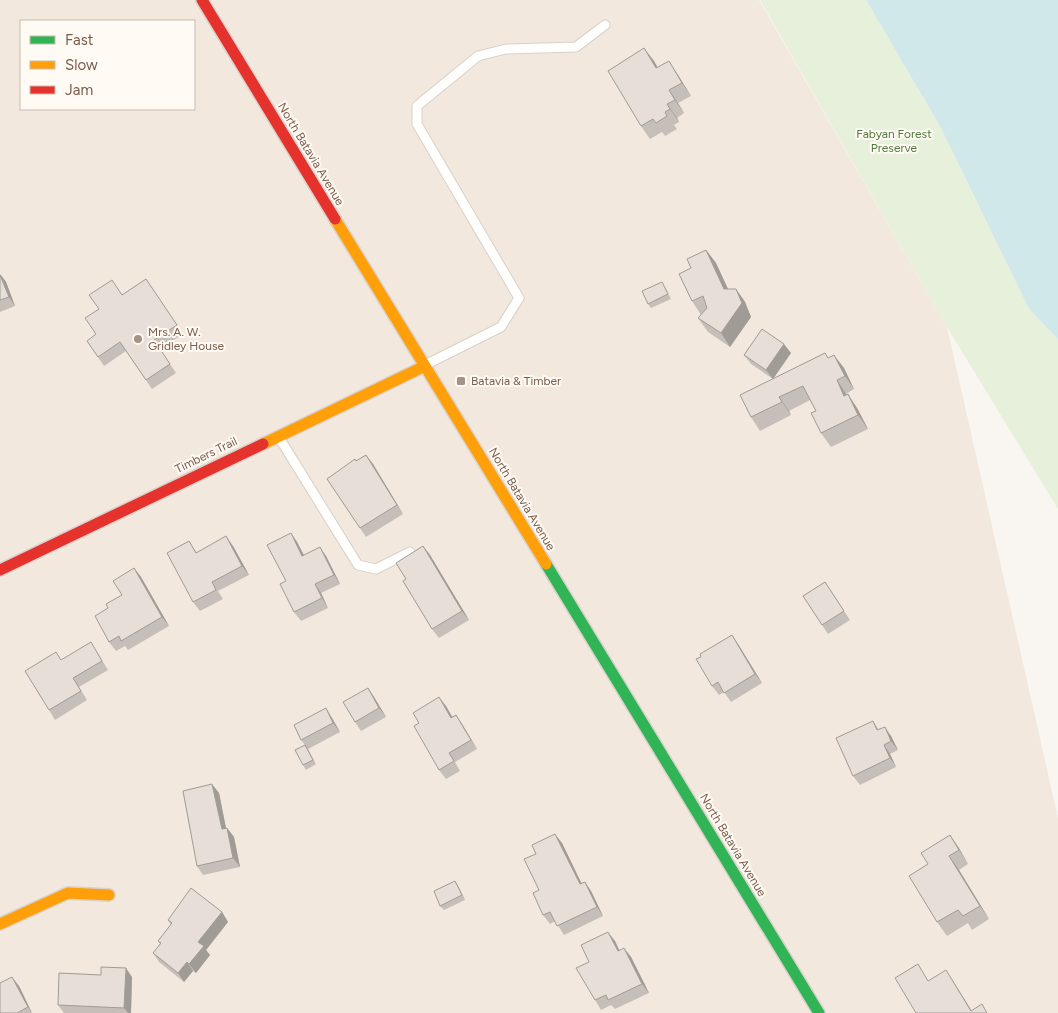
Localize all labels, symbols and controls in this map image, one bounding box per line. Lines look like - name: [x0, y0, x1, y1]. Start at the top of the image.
- legend: [20, 20, 195, 110]
- text: Fast: [65, 31, 94, 49]
- text: Slow: [65, 56, 98, 74]
- text: Jam: [65, 81, 93, 99]
- street label: North Batavia Avenue: [275, 100, 347, 208]
- park label: Fabyan Forest Preserve: [856, 127, 932, 155]
- place label: Mrs. A. W. Gridley House: [148, 325, 225, 353]
- marker: Mrs. A. W. Gridley House: [132, 333, 144, 345]
- place label: Batavia & Timber: [471, 374, 561, 388]
- marker: Batavia & Timber: [455, 375, 467, 387]
- street label: Timbers Trail: [173, 434, 239, 476]
- street label: North Batavia Avenue: [486, 445, 558, 553]
- street label: North Batavia Avenue: [697, 791, 769, 899]

